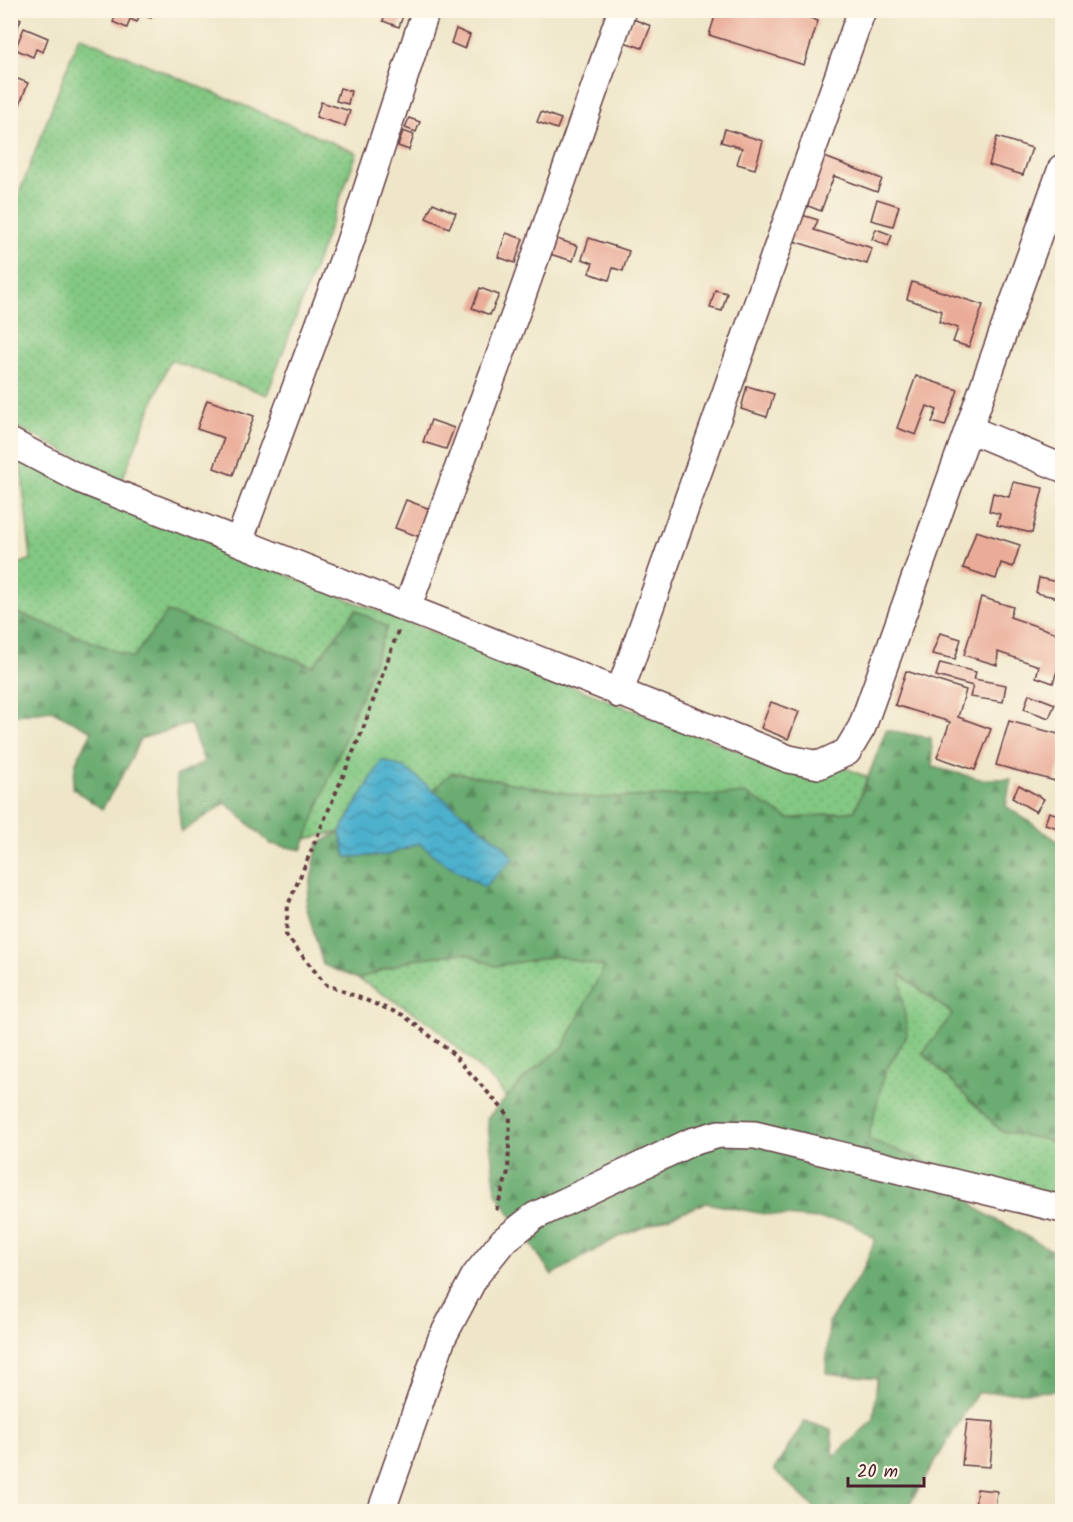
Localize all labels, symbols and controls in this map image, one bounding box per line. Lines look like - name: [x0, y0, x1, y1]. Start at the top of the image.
- scale bar: [848, 1450, 924, 1488]
- text: 20 m: [857, 1458, 898, 1487]

